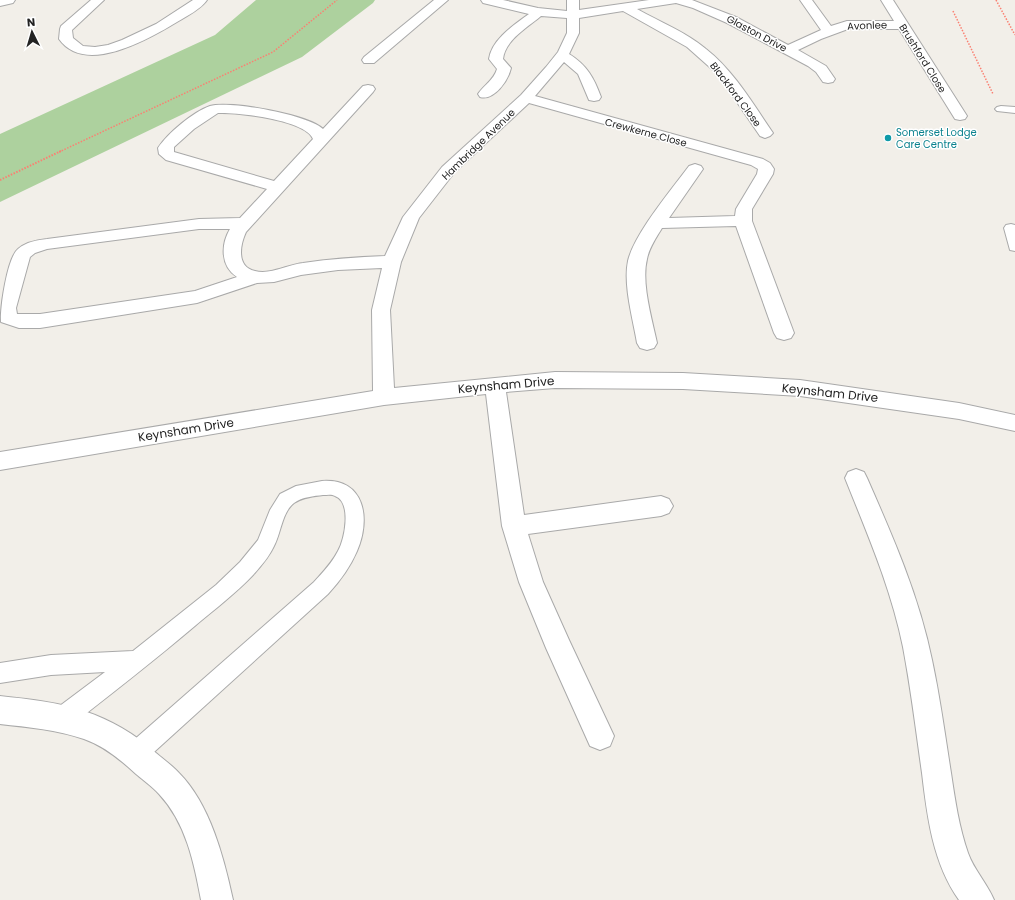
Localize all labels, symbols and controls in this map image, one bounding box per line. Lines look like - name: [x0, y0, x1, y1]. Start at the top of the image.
- street label: Glaston Drive: [724, 11, 790, 56]
- north arrow: [12, 12, 52, 52]
- text: N: [26, 14, 36, 30]
- street label: Avonlee: [847, 17, 887, 34]
- street label: Brushford Close: [895, 21, 950, 96]
- street label: Blackford Close: [706, 59, 765, 130]
- street label: Hambridge Avenue: [438, 105, 518, 183]
- street label: Crewkerne Close: [603, 114, 688, 151]
- place label: Somerset Lodge Care Centre: [896, 125, 977, 152]
- marker: Somerset Lodge Care Centre: [883, 133, 893, 143]
- street label: Keynsham Drive: [457, 372, 555, 397]
- street label: Keynsham Drive: [781, 379, 879, 406]
- street label: Keynsham Drive: [137, 414, 235, 445]

